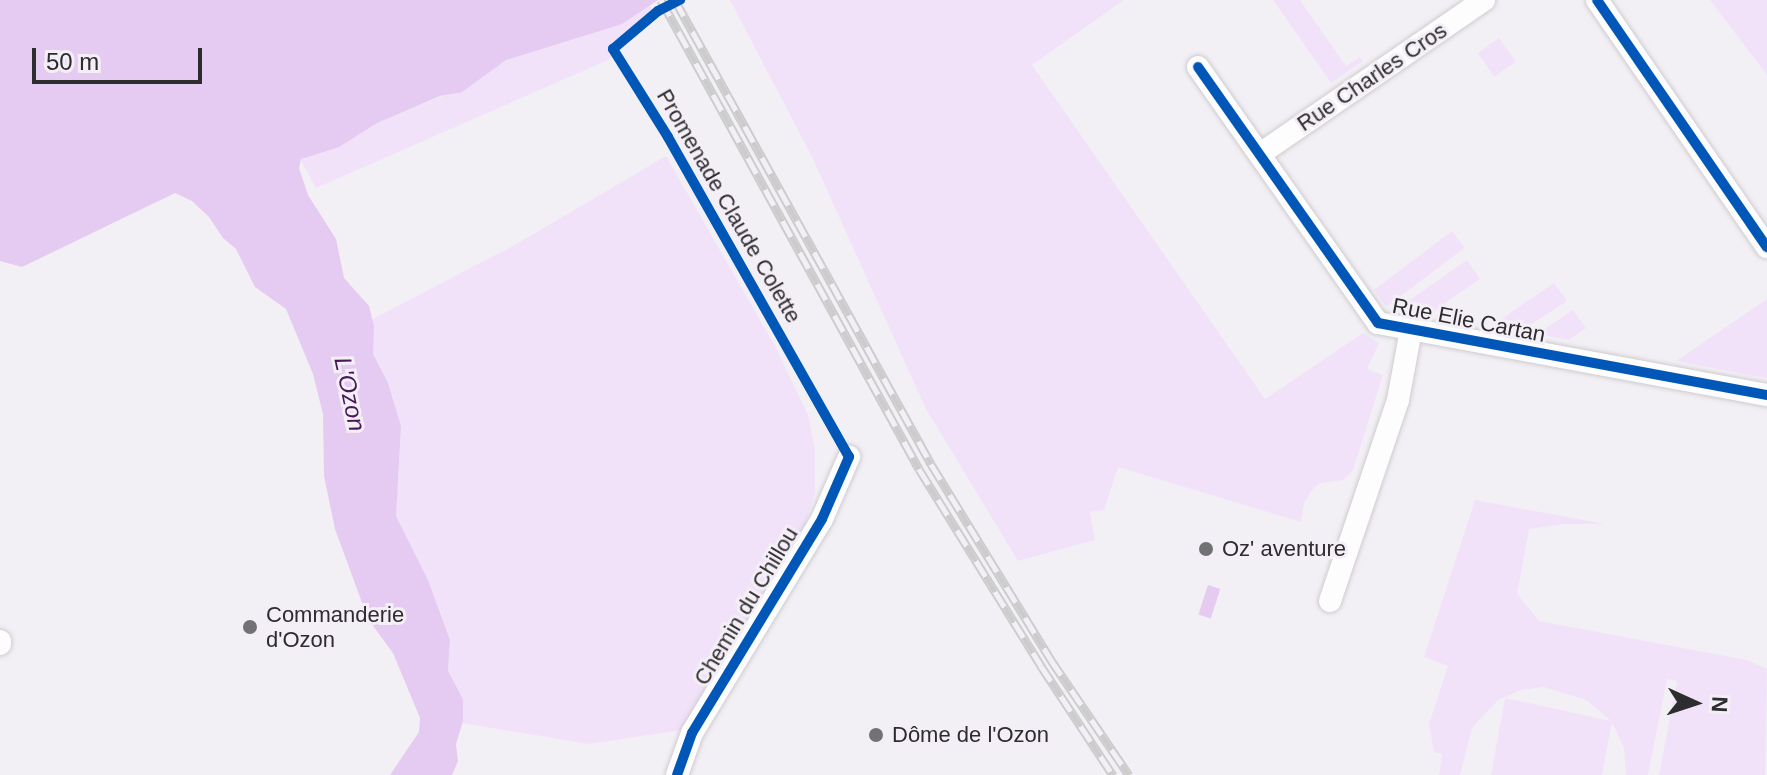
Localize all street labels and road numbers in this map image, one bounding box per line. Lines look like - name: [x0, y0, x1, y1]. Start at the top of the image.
- street label: Rue Charles Cros: [1292, 17, 1452, 137]
- street label: Promenade Claude Colette: [651, 84, 807, 328]
- street label: Rue Elie Cartan: [1390, 292, 1548, 348]
- street label: Chemin du Chillou: [688, 522, 804, 690]

